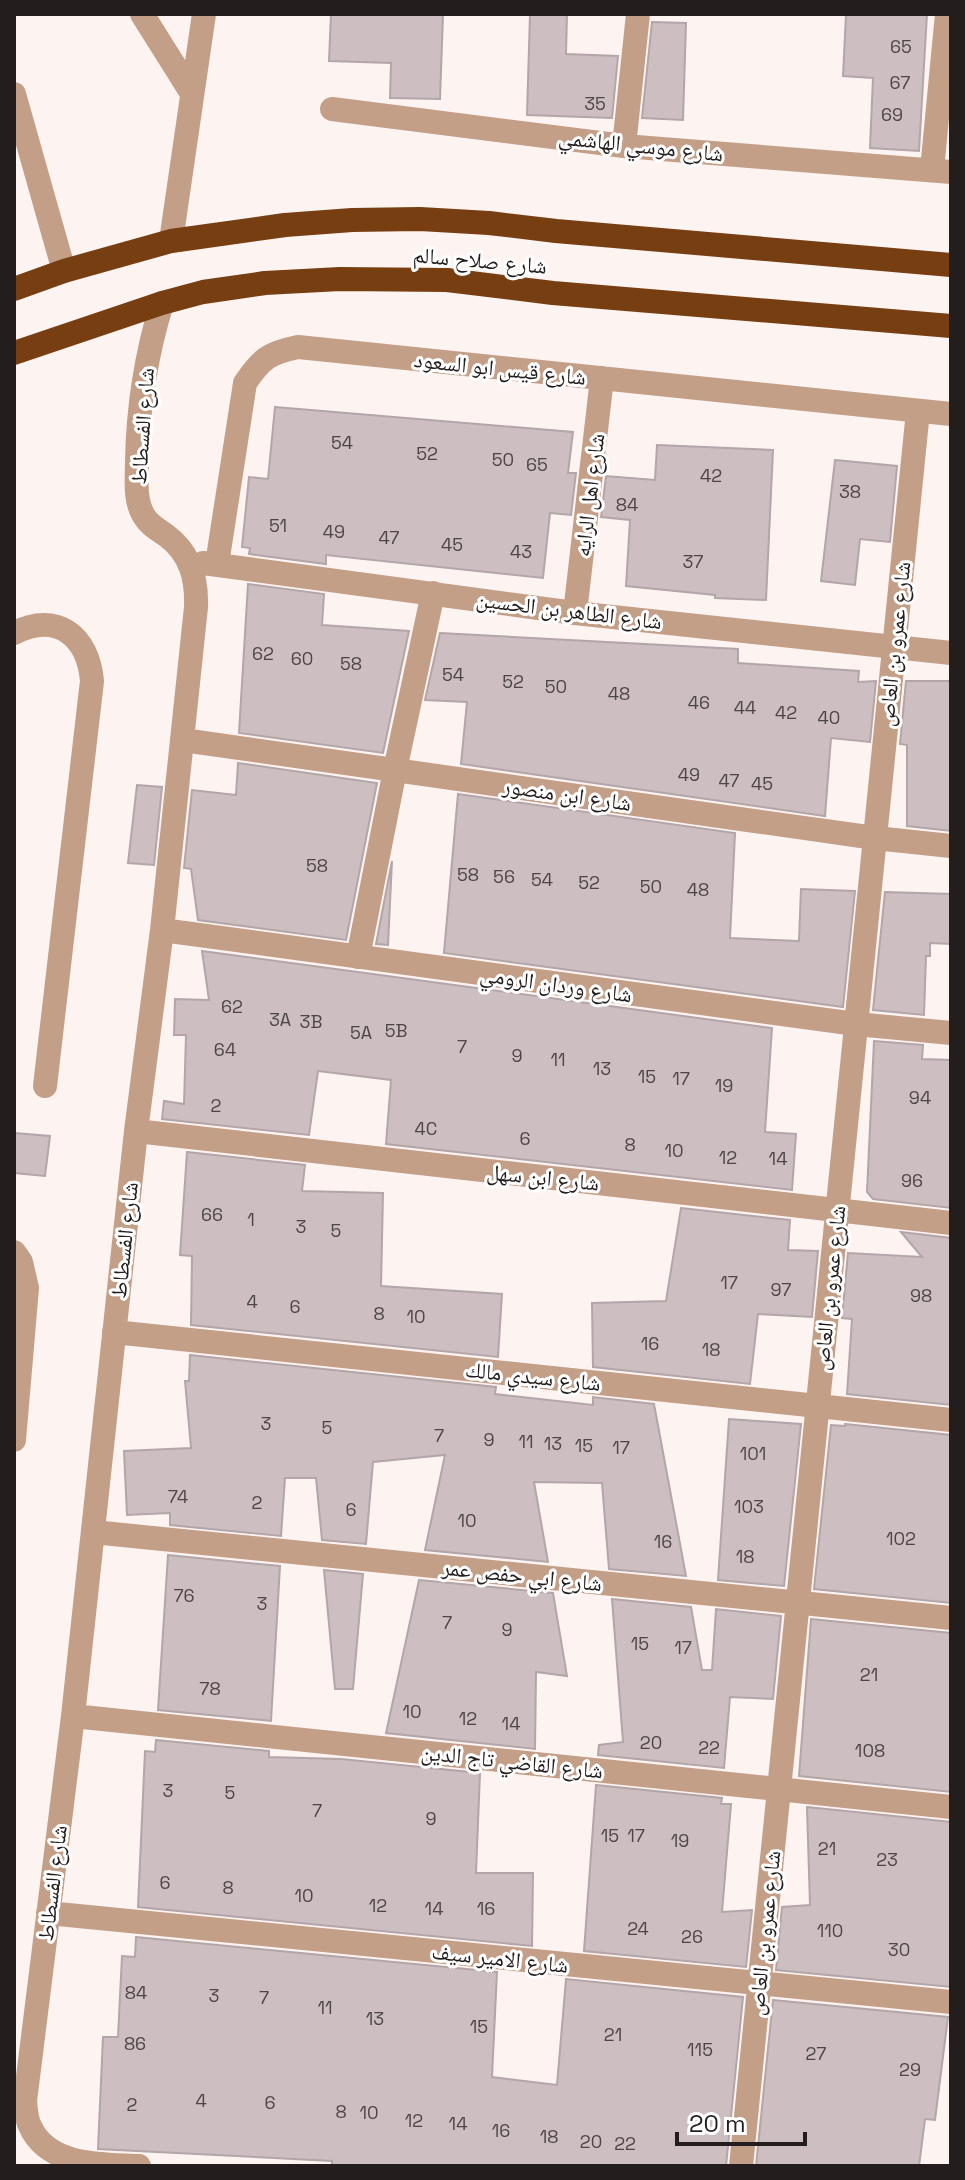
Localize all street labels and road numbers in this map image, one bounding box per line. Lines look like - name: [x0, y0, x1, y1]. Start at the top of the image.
- street label: شارع موسي الهاشمي: [557, 122, 725, 171]
- street label: شارع صلاح سالم: [412, 240, 548, 281]
- street label: شارع قيس ابو السعود: [413, 345, 587, 391]
- street label: شارع الفسطاط: [124, 367, 160, 485]
- street label: شارع اهل الرايه: [568, 432, 610, 558]
- street label: شارع عمرو بن العاص: [871, 560, 917, 728]
- street label: شارع الطاهر بن الحسين: [474, 585, 664, 635]
- street label: شارع ابن منصور: [500, 771, 633, 817]
- street label: شارع وردان الرومي: [478, 959, 634, 1012]
- street label: شارع ابن سهل: [485, 1157, 601, 1197]
- street label: شارع الفسطاط: [104, 1180, 144, 1300]
- street label: شارع عمرو بن العاص: [806, 1204, 852, 1372]
- street label: شارع سيدي مالك: [464, 1355, 602, 1401]
- street label: شارع ابي حفص عمر: [439, 1553, 603, 1601]
- street label: شارع القاضي تاج الدين: [419, 1738, 604, 1788]
- street label: شارع الفسطاط: [31, 1823, 73, 1943]
- street label: شارع عمرو بن العاص: [741, 1849, 787, 2017]
- street label: شارع الامير سيف: [430, 1937, 570, 1979]

